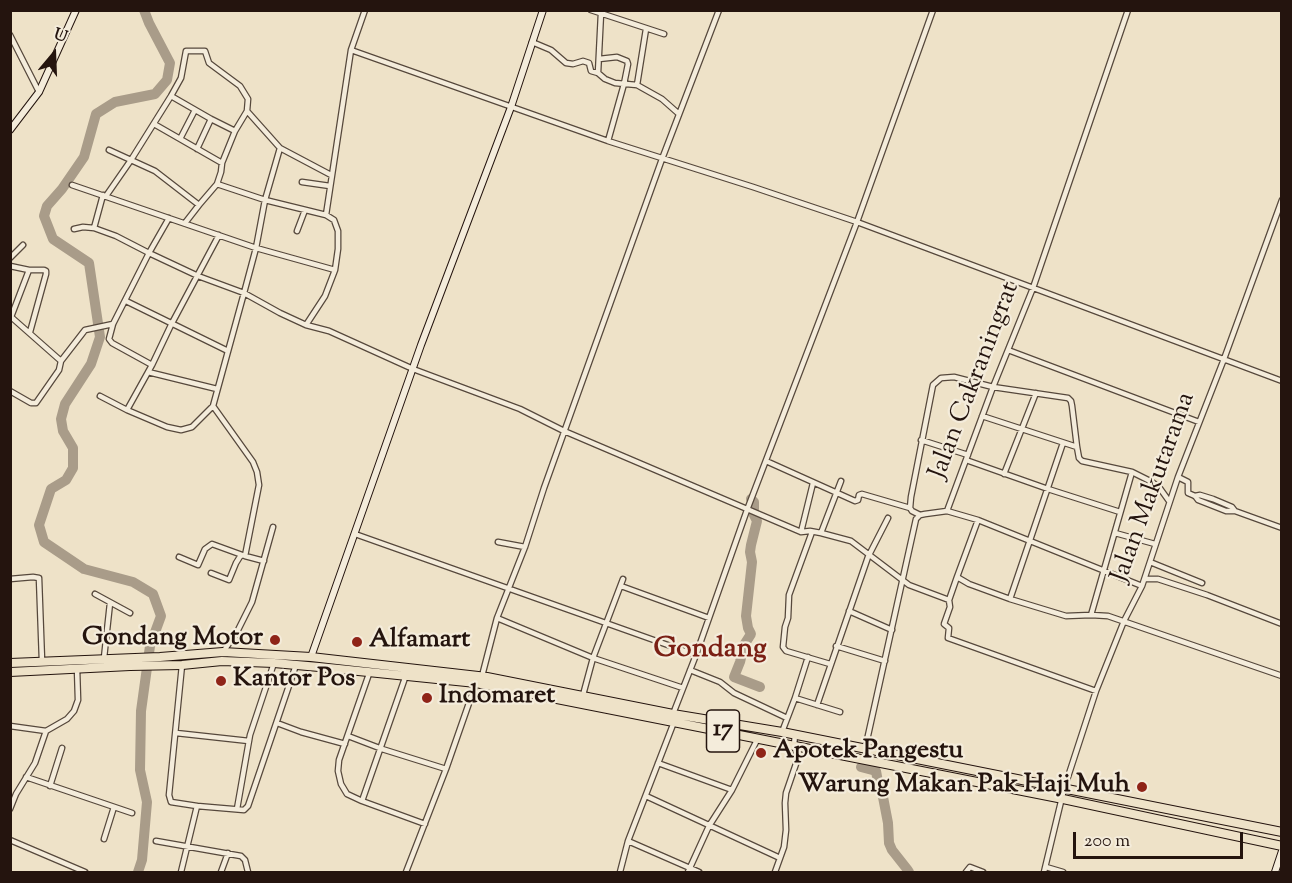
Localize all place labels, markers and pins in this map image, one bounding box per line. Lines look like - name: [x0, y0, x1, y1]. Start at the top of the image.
- place label: Gondang Motor: [82, 624, 263, 656]
- place label: Alfamart: [369, 626, 470, 658]
- marker: Gondang Motor: [268, 633, 282, 647]
- marker: Alfamart: [350, 635, 364, 649]
- place label: Kantor Pos: [233, 665, 355, 697]
- marker: Kantor Pos: [214, 674, 228, 688]
- place label: Indomaret: [439, 682, 555, 714]
- marker: Indomaret: [420, 691, 434, 705]
- place label: Apotek Pangestu: [773, 737, 963, 769]
- marker: Apotek Pangestu: [754, 746, 768, 760]
- place label: Warung Makan Pak Haji Muh: [798, 771, 1130, 803]
- marker: Warung Makan Pak Haji Muh: [1135, 780, 1149, 794]

